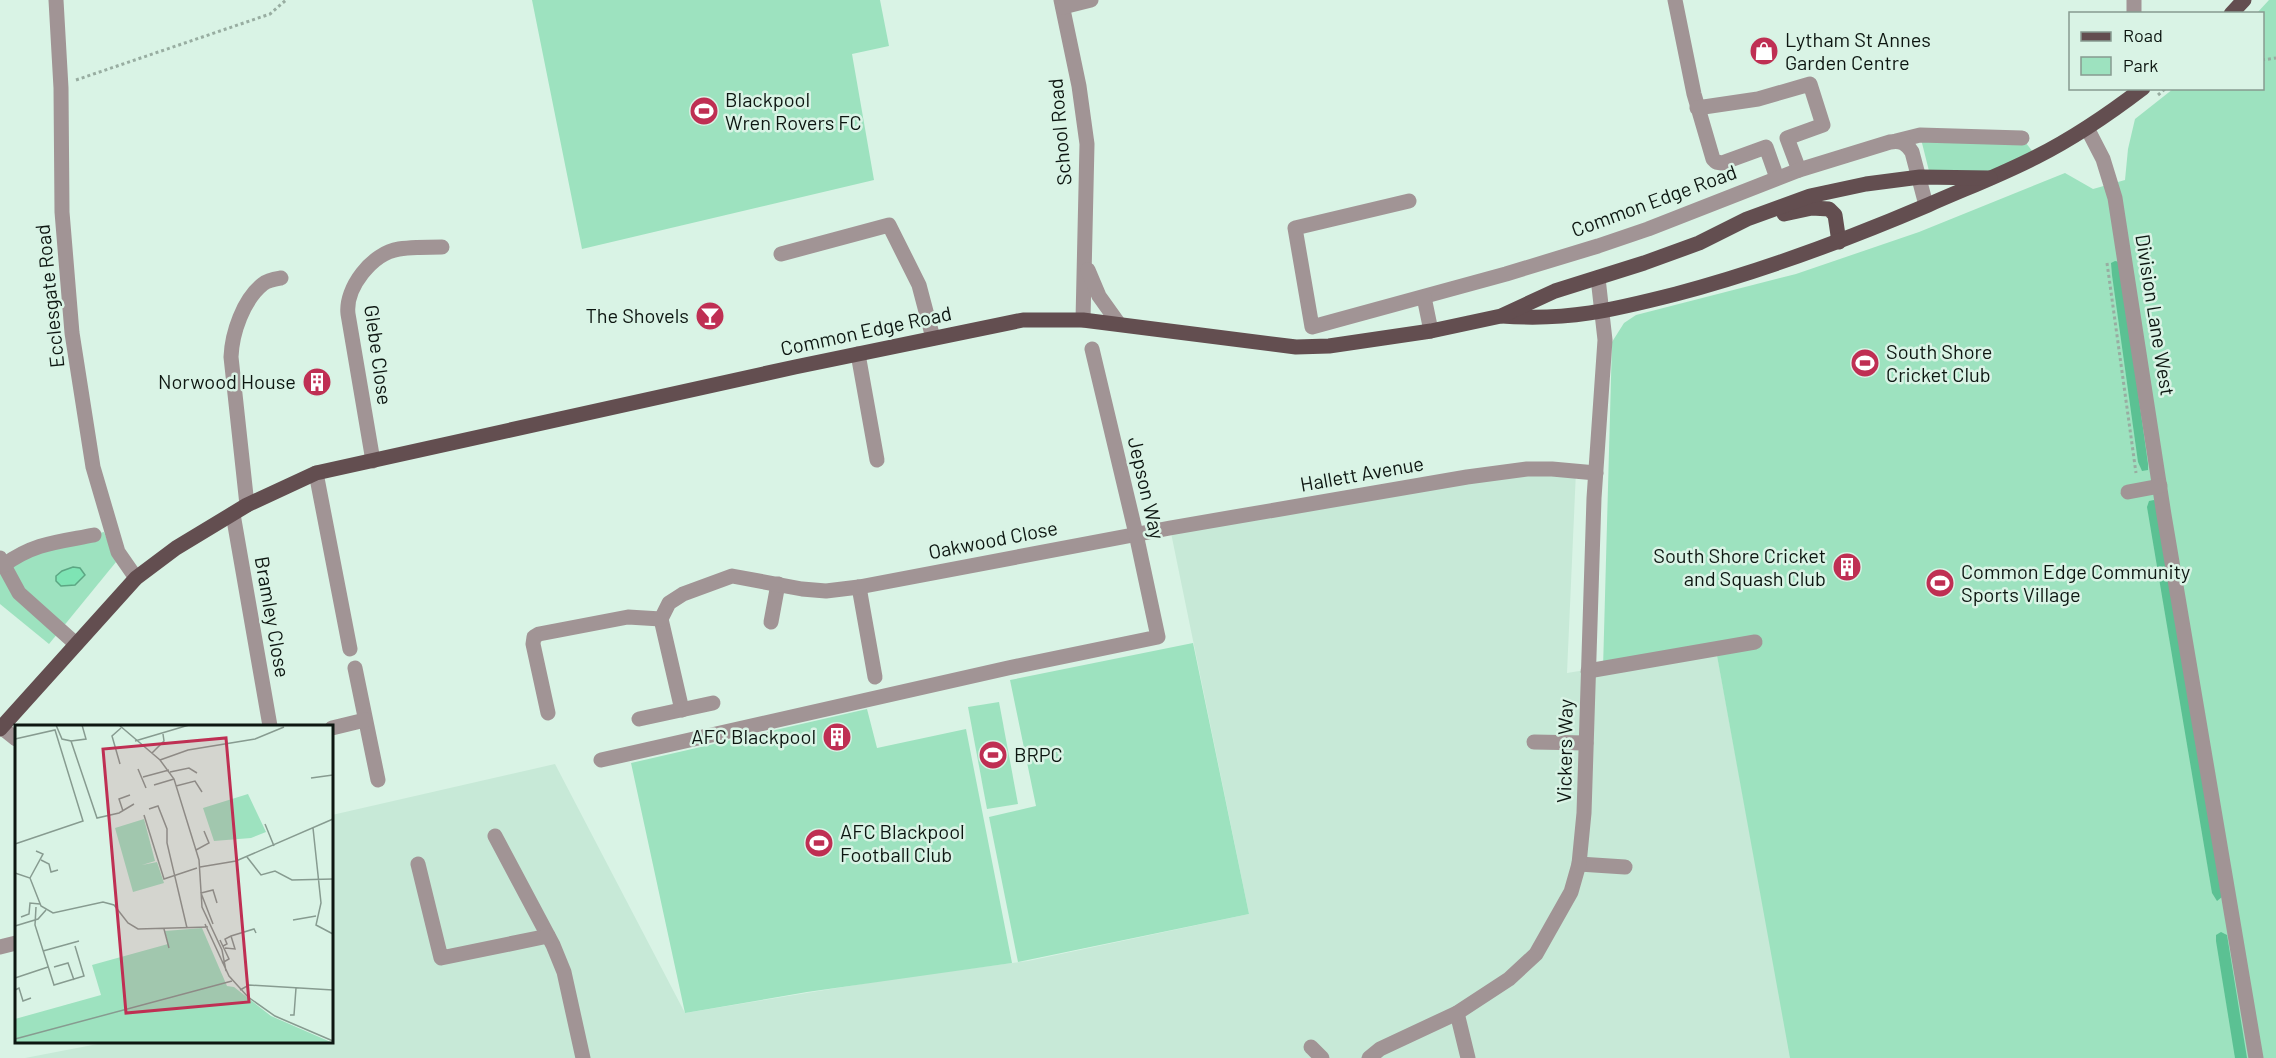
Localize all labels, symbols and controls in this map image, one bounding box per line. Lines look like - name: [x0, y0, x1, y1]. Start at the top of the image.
- legend: [2069, 12, 2264, 90]
- text: Road: [2123, 24, 2163, 46]
- place label: Lytham St Annes Garden Centre: [1785, 27, 1931, 74]
- shop icon: Lytham St Annes Garden Centre: [1748, 35, 1780, 67]
- text: Park: [2123, 54, 2158, 76]
- street label: School Road: [1042, 78, 1076, 187]
- place label: Blackpool Wren Rovers FC: [725, 87, 862, 134]
- sports icon: Blackpool Wren Rovers FC: [688, 95, 720, 127]
- street label: Common Edge Road: [1568, 159, 1740, 241]
- street label: Ecclesgate Road: [30, 223, 68, 369]
- street label: Division Lane West: [2131, 232, 2181, 397]
- bar icon: The Shovels: [694, 300, 726, 332]
- street label: Common Edge Road: [778, 300, 954, 360]
- street label: Glebe Close: [360, 303, 398, 406]
- place label: The Shovels: [585, 303, 689, 327]
- place label: South Shore Cricket Club: [1886, 339, 1992, 386]
- sports icon: South Shore Cricket Club: [1849, 347, 1881, 379]
- building icon: Norwood House: [301, 366, 333, 398]
- place label: Norwood House: [158, 369, 296, 393]
- street label: Jepson Way: [1124, 434, 1170, 541]
- street label: Hallett Avenue: [1298, 450, 1426, 496]
- street label: Oakwood Close: [926, 515, 1060, 563]
- place label: South Shore Cricket and Squash Club: [1653, 543, 1826, 590]
- building icon: South Shore Cricket and Squash Club: [1831, 551, 1863, 583]
- street label: Bramley Close: [251, 554, 295, 679]
- place label: Common Edge Community Sports Village: [1961, 559, 2190, 606]
- sports icon: Common Edge Community Sports Village: [1924, 567, 1956, 599]
- street label: Vickers Way: [1551, 699, 1577, 803]
- building icon: AFC Blackpool: [821, 721, 853, 753]
- place label: AFC Blackpool: [691, 724, 816, 748]
- inset map: [15, 725, 333, 1043]
- sports icon: BRPC: [977, 739, 1009, 771]
- place label: BRPC: [1014, 742, 1063, 766]
- place label: AFC Blackpool Football Club: [840, 819, 965, 866]
- sports icon: AFC Blackpool Football Club: [803, 827, 835, 859]

